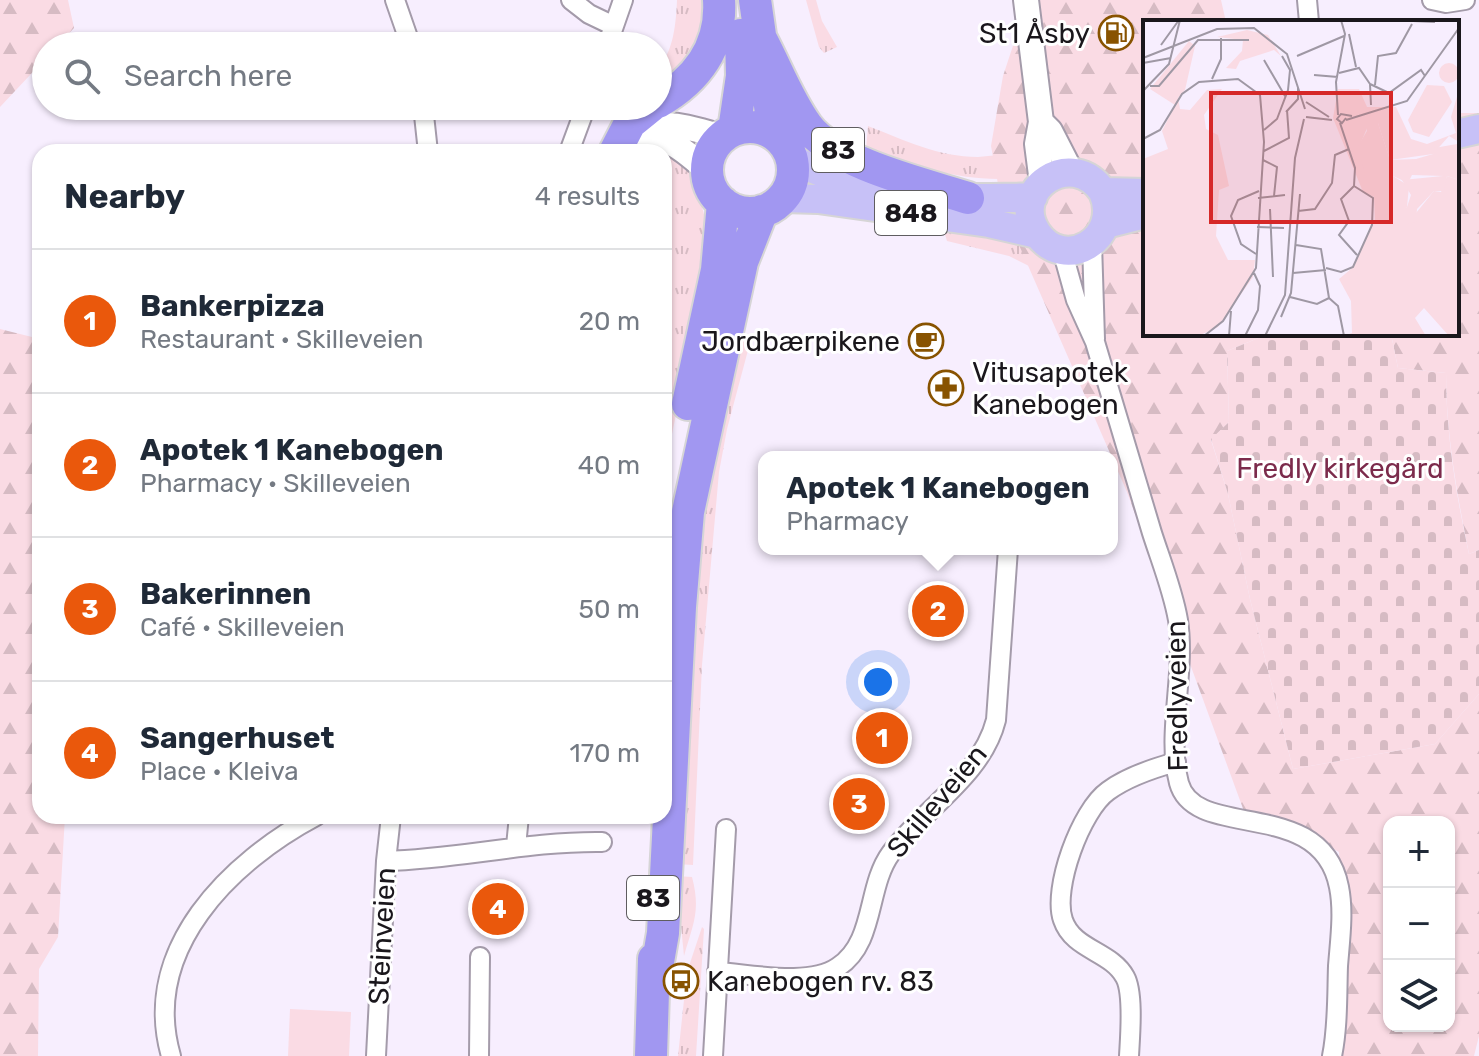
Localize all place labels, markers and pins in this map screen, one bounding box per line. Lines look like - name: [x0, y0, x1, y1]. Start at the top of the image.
- fuel station icon: St1 Åsby: [1097, 14, 1135, 52]
- place label: St1 Åsby: [979, 17, 1090, 50]
- cafe icon: Jordbærpikene: [907, 322, 945, 360]
- place label: Jordbærpikene: [701, 325, 900, 358]
- place label: Vitusapotek Kanebogen: [972, 356, 1129, 421]
- pharmacy icon: Vitusapotek Kanebogen: [927, 369, 965, 407]
- pin: 2: [912, 581, 964, 641]
- pin: 1: [856, 708, 908, 768]
- pin: 3: [833, 774, 885, 834]
- pin: 4: [472, 879, 524, 939]
- bus stop icon: Kanebogen rv. 83: [662, 962, 700, 1000]
- place label: Kanebogen rv. 83: [707, 965, 934, 998]

